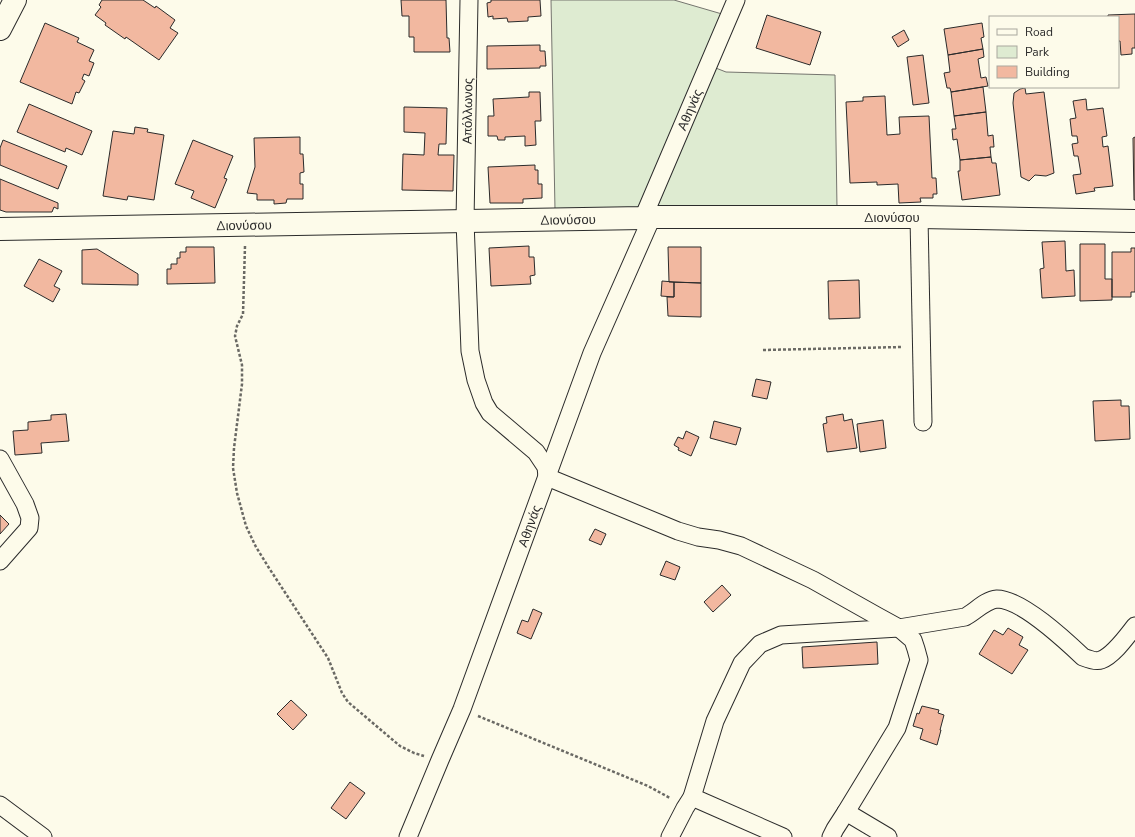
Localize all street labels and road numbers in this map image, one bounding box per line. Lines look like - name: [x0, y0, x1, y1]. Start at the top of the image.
- street label: Απόλλωνος: [458, 78, 478, 144]
- street label: Αθηνάς: [673, 86, 707, 133]
- street label: Διονύσου: [864, 209, 920, 227]
- street label: Διονύσου: [540, 211, 596, 230]
- street label: Διονύσου: [216, 216, 272, 235]
- street label: Αθηνάς: [514, 503, 546, 550]

